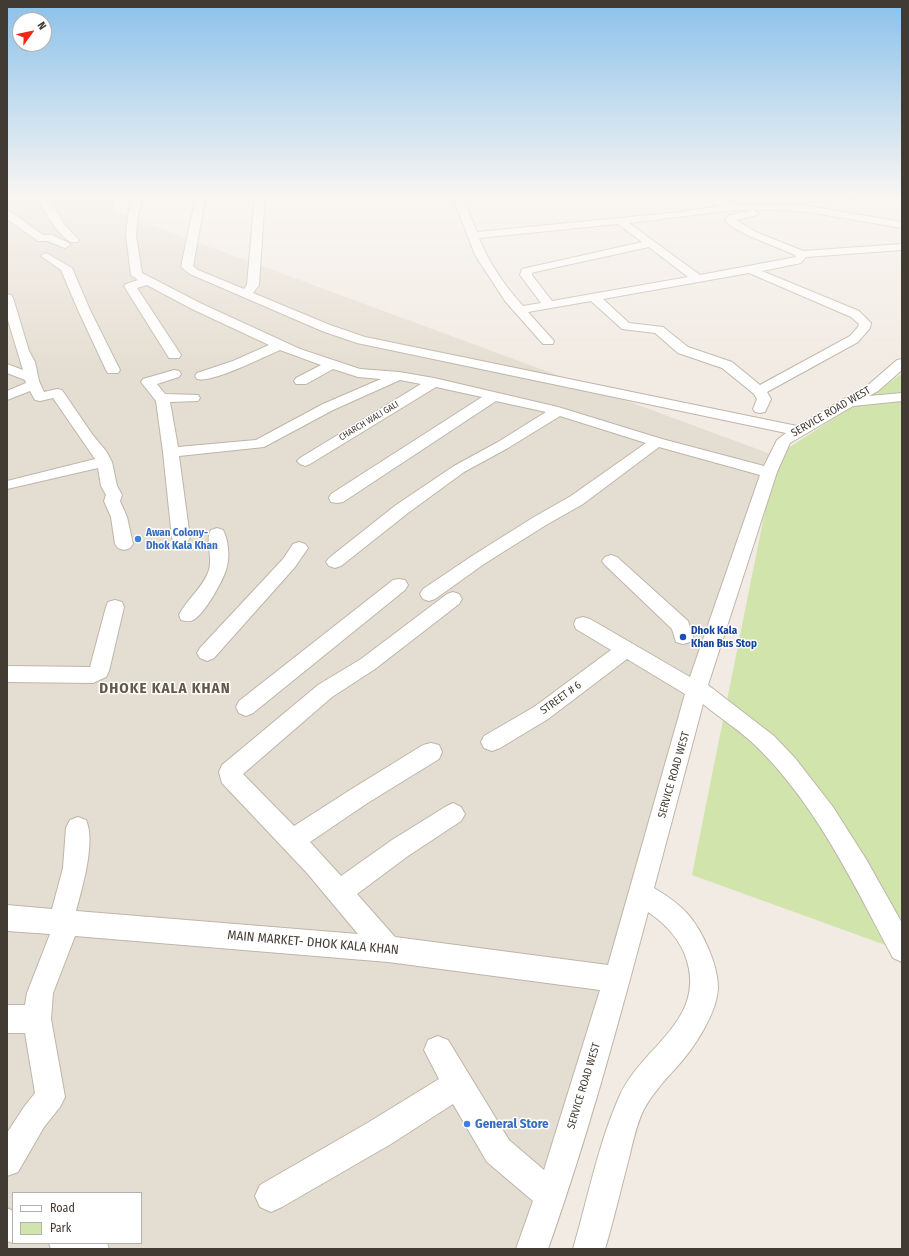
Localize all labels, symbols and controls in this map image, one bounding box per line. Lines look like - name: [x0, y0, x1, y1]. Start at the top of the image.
- north arrow: [12, 12, 52, 52]
- text: N: [34, 19, 49, 32]
- street label: SERVICE ROAD WEST: [789, 384, 873, 440]
- street label: CHARCH WALI GALI: [337, 399, 401, 443]
- place label: Awan Colony- Dhok Kala Khan: [146, 526, 218, 552]
- marker: Awan Colony- Dhok Kala Khan: [133, 534, 143, 544]
- place label: Dhok Kala Khan Bus Stop: [691, 624, 757, 650]
- marker: Dhok Kala Khan Bus Stop: [678, 632, 688, 642]
- street label: STREET # 6: [538, 679, 584, 717]
- district label: DHOKE KALA KHAN: [99, 680, 231, 698]
- street label: SERVICE ROAD WEST: [655, 730, 693, 820]
- street label: MAIN MARKET- DHOK KALA KHAN: [227, 928, 399, 958]
- street label: SERVICE ROAD WEST: [565, 1041, 603, 1131]
- place label: General Store: [475, 1116, 549, 1132]
- marker: General Store: [462, 1119, 472, 1129]
- legend: [12, 1192, 142, 1244]
- text: Road: [50, 1201, 75, 1215]
- text: Park: [50, 1221, 71, 1235]

